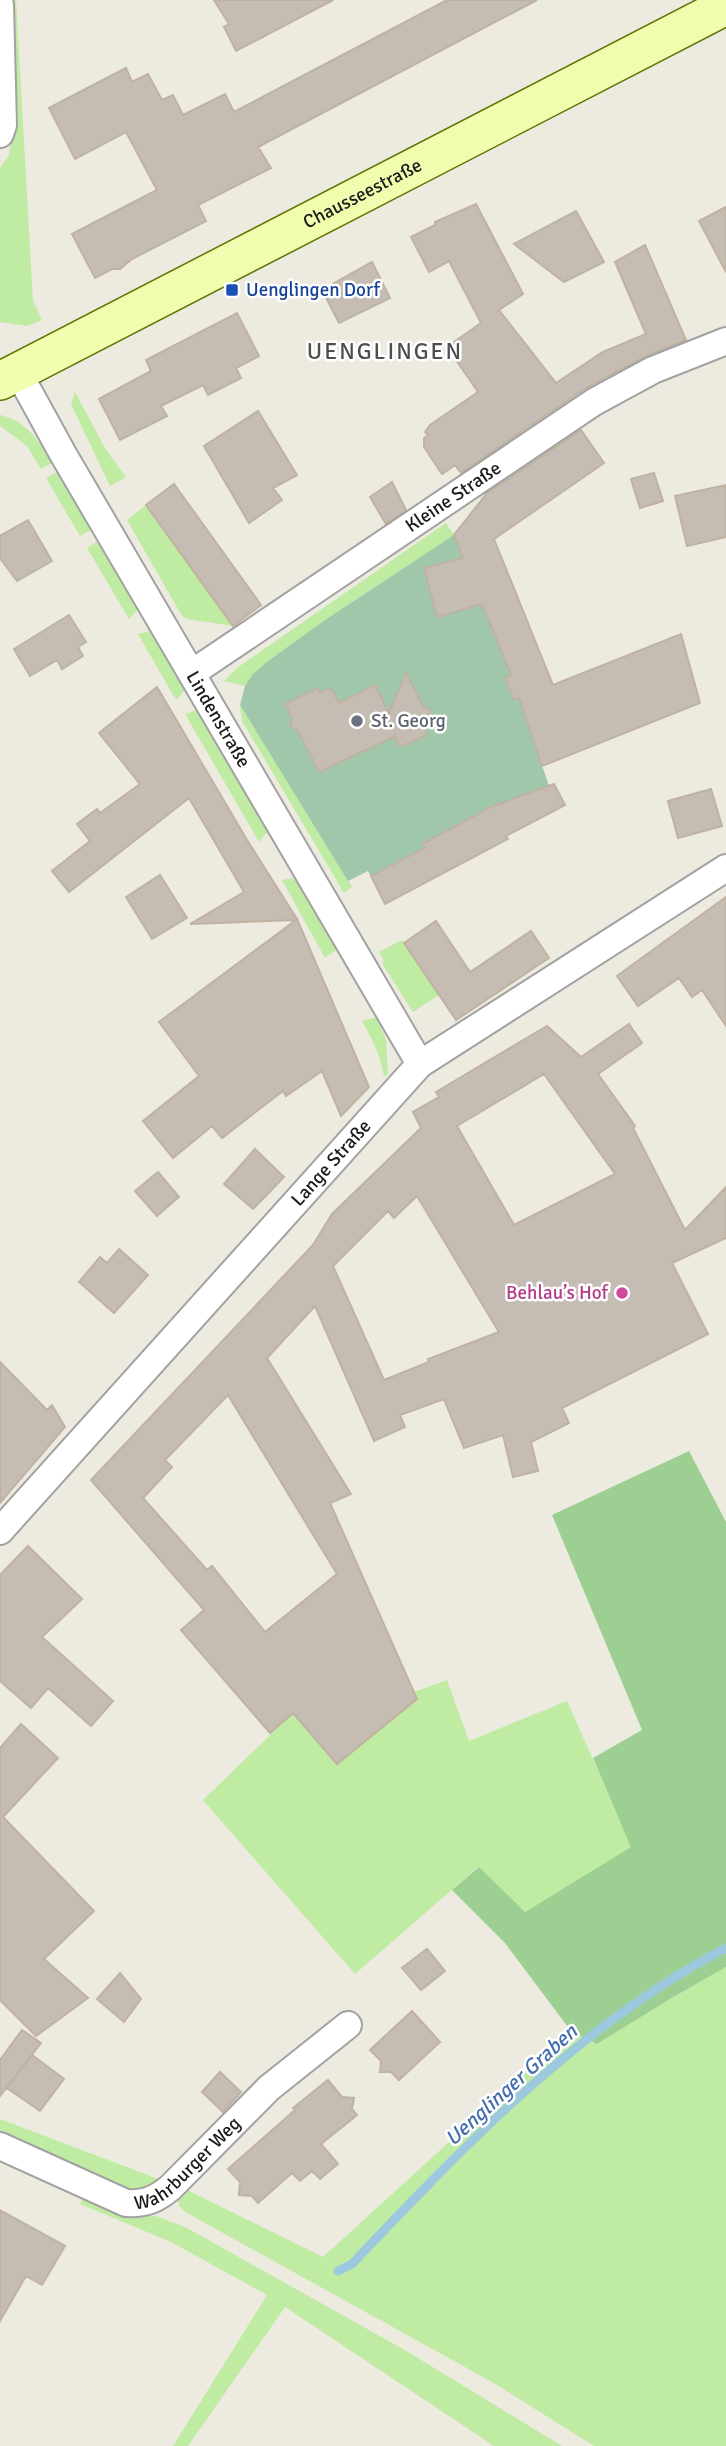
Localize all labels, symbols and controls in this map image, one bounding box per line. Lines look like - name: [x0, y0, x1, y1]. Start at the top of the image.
- street label: Chausseestraße: [299, 153, 426, 234]
- place label: Uenglingen Dorf: [246, 278, 381, 302]
- marker: Uenglingen Dorf: [224, 282, 240, 298]
- district label: UENGLINGEN: [307, 337, 463, 366]
- street label: Kleine Straße: [401, 456, 506, 538]
- street label: Lindenstraße: [181, 667, 256, 772]
- place label: St. Georg: [371, 709, 446, 733]
- marker: St. Georg: [349, 713, 365, 729]
- street label: Lange Straße: [286, 1115, 376, 1211]
- place label: Behlau’s Hof: [506, 1281, 610, 1305]
- marker: Behlau’s Hof: [614, 1285, 630, 1301]
- water label: Uenglinger Graben: [439, 2018, 583, 2151]
- street label: Wahrburger Weg: [132, 2112, 246, 2215]

